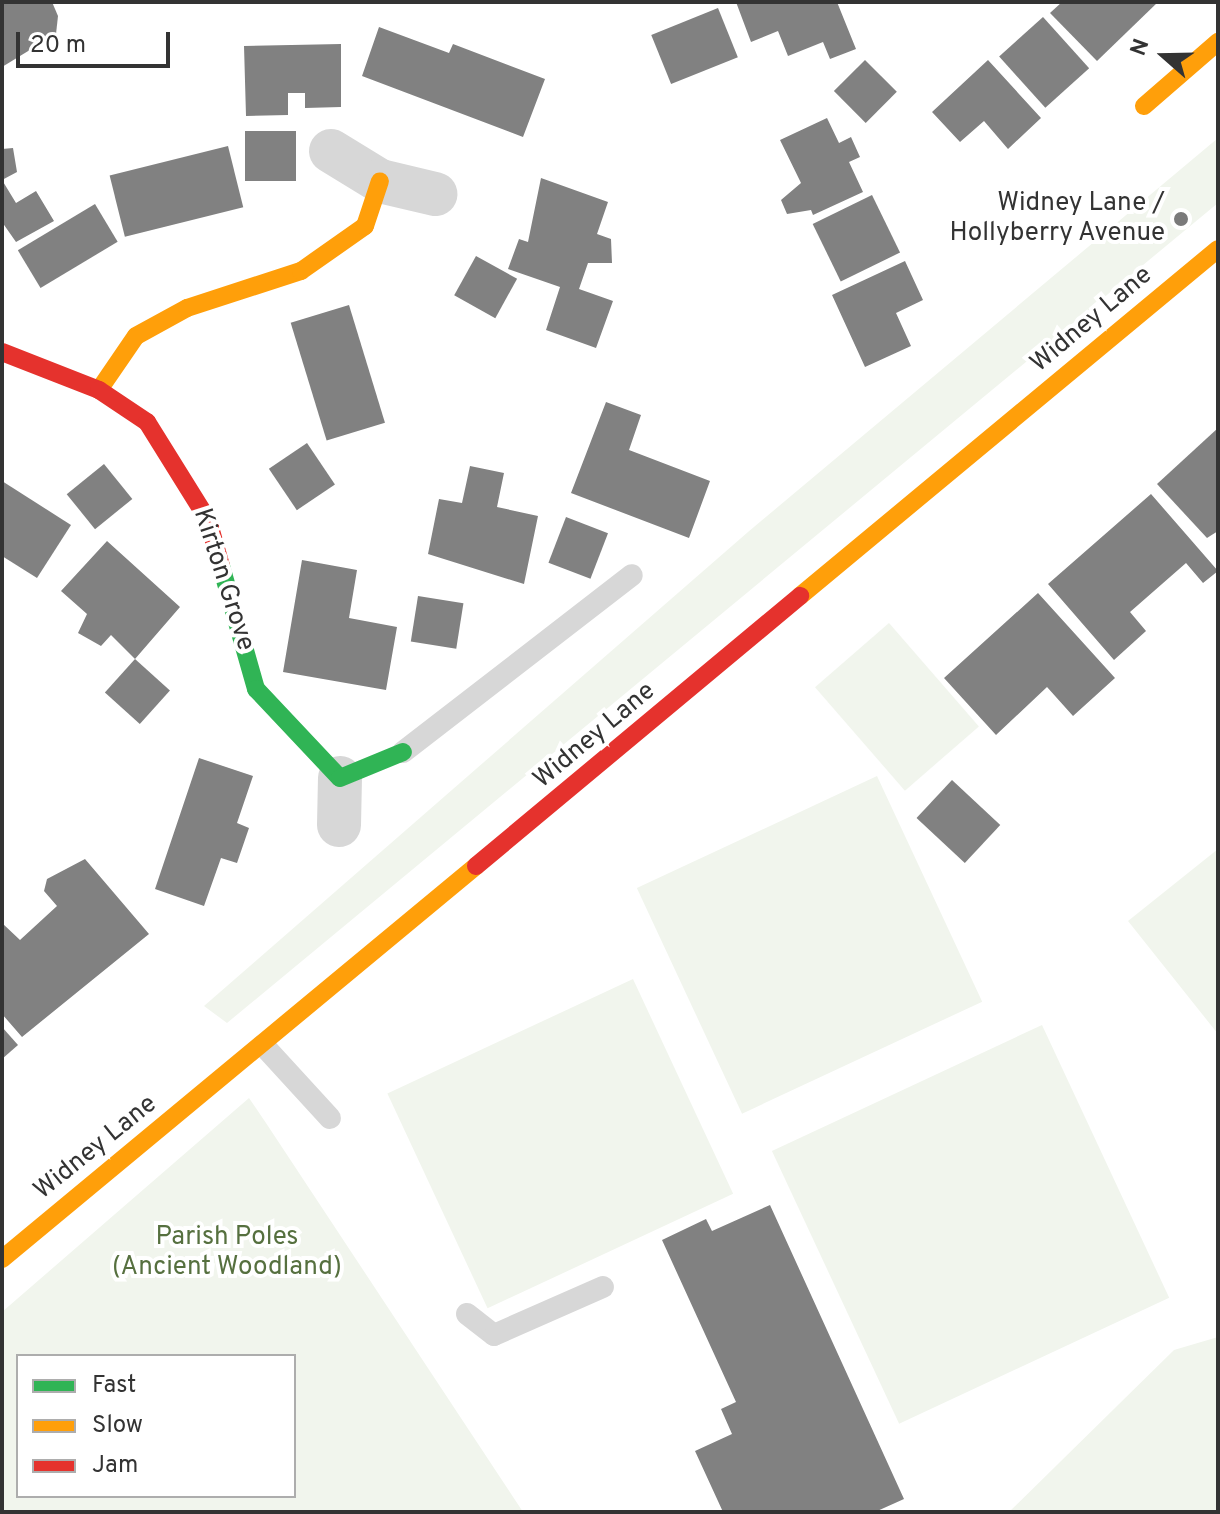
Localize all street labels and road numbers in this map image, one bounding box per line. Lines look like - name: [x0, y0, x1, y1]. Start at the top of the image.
- street label: Widney Lane: [1025, 260, 1159, 380]
- street label: Kirton Grove: [185, 505, 261, 655]
- street label: Widney Lane: [528, 676, 662, 796]
- street label: Widney Lane: [28, 1089, 164, 1207]

